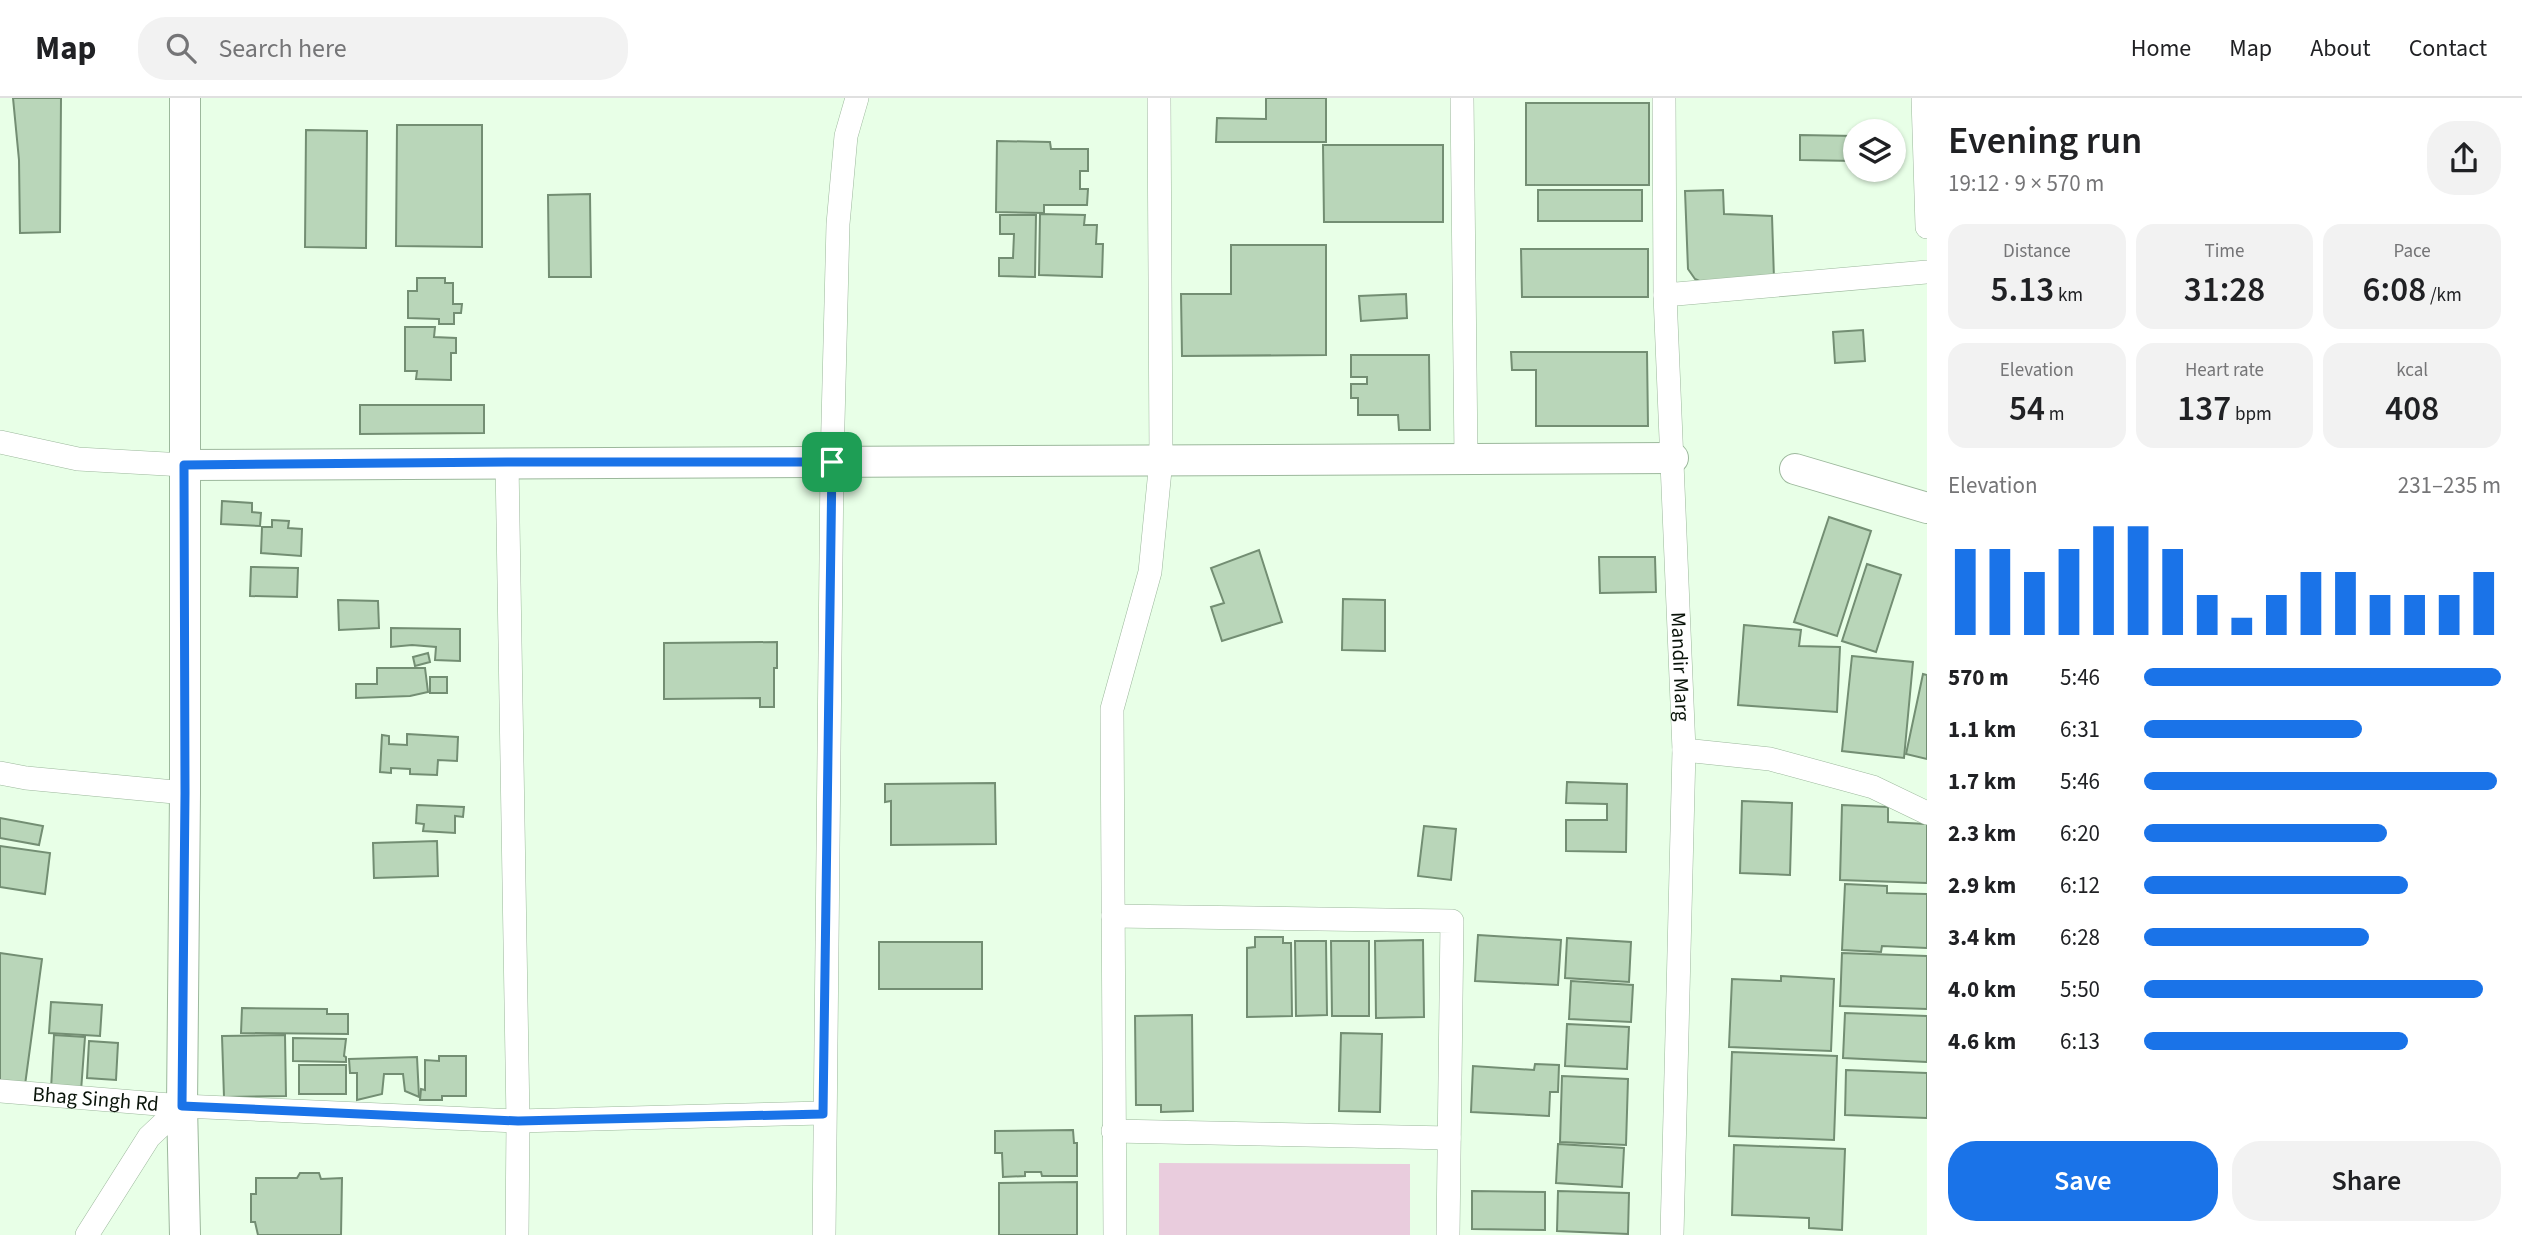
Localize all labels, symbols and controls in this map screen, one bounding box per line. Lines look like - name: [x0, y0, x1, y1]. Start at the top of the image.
- search box: [138, 17, 628, 80]
- text: Map: [35, 25, 96, 72]
- icon: search: [162, 29, 200, 67]
- text: Search here: [218, 30, 347, 67]
- text: Home: [2131, 31, 2191, 66]
- text: Map: [2229, 31, 2272, 66]
- text: About: [2310, 31, 2371, 66]
- text: Contact: [2409, 31, 2487, 66]
- text: Evening run: [1948, 114, 2142, 168]
- map controls: [1843, 119, 1906, 182]
- button: layers: [1843, 119, 1906, 182]
- button: share: [2427, 121, 2501, 195]
- text: 19:12 · 9 × 570 m: [1948, 167, 2104, 200]
- text: Distance: [2003, 238, 2071, 265]
- text: Time: [2204, 238, 2245, 265]
- text: Pace: [2394, 238, 2431, 265]
- text: 5.13: [1991, 265, 2054, 315]
- text: 31:28: [2184, 265, 2265, 315]
- text: 6:08: [2363, 265, 2426, 315]
- text: km: [2054, 282, 2083, 309]
- text: /km: [2426, 282, 2462, 309]
- text: Elevation: [2000, 357, 2074, 384]
- text: Heart rate: [2185, 357, 2264, 384]
- text: kcal: [2396, 357, 2428, 384]
- text: 54: [2009, 384, 2045, 434]
- text: 137: [2177, 384, 2231, 434]
- text: 408: [2385, 384, 2439, 434]
- text: m: [2045, 401, 2065, 428]
- text: bpm: [2231, 401, 2272, 428]
- pin: [802, 432, 862, 492]
- icon: arrive: [813, 443, 851, 481]
- text: Elevation: [1948, 469, 2038, 502]
- text: 231–235 m: [2398, 469, 2501, 502]
- street label: Mandir Marg: [1663, 611, 1698, 722]
- text: 570 m: [1948, 661, 2009, 694]
- text: 5:46: [2060, 661, 2100, 694]
- text: 1.1 km: [1948, 713, 2016, 746]
- text: 6:31: [2060, 713, 2100, 746]
- text: 1.7 km: [1948, 765, 2016, 798]
- text: 5:46: [2060, 765, 2100, 798]
- text: 2.3 km: [1948, 817, 2016, 850]
- text: 6:20: [2060, 817, 2100, 850]
- text: 2.9 km: [1948, 869, 2016, 902]
- text: 6:12: [2060, 869, 2100, 902]
- text: 3.4 km: [1948, 921, 2016, 954]
- text: 6:28: [2060, 921, 2100, 954]
- text: 4.0 km: [1948, 973, 2016, 1006]
- text: 5:50: [2060, 973, 2100, 1006]
- text: 4.6 km: [1948, 1025, 2016, 1058]
- text: 6:13: [2060, 1025, 2100, 1058]
- street label: Bhag Singh Rd: [31, 1079, 160, 1119]
- button: Save: [1948, 1141, 2218, 1221]
- button: Share: [2232, 1141, 2501, 1221]

